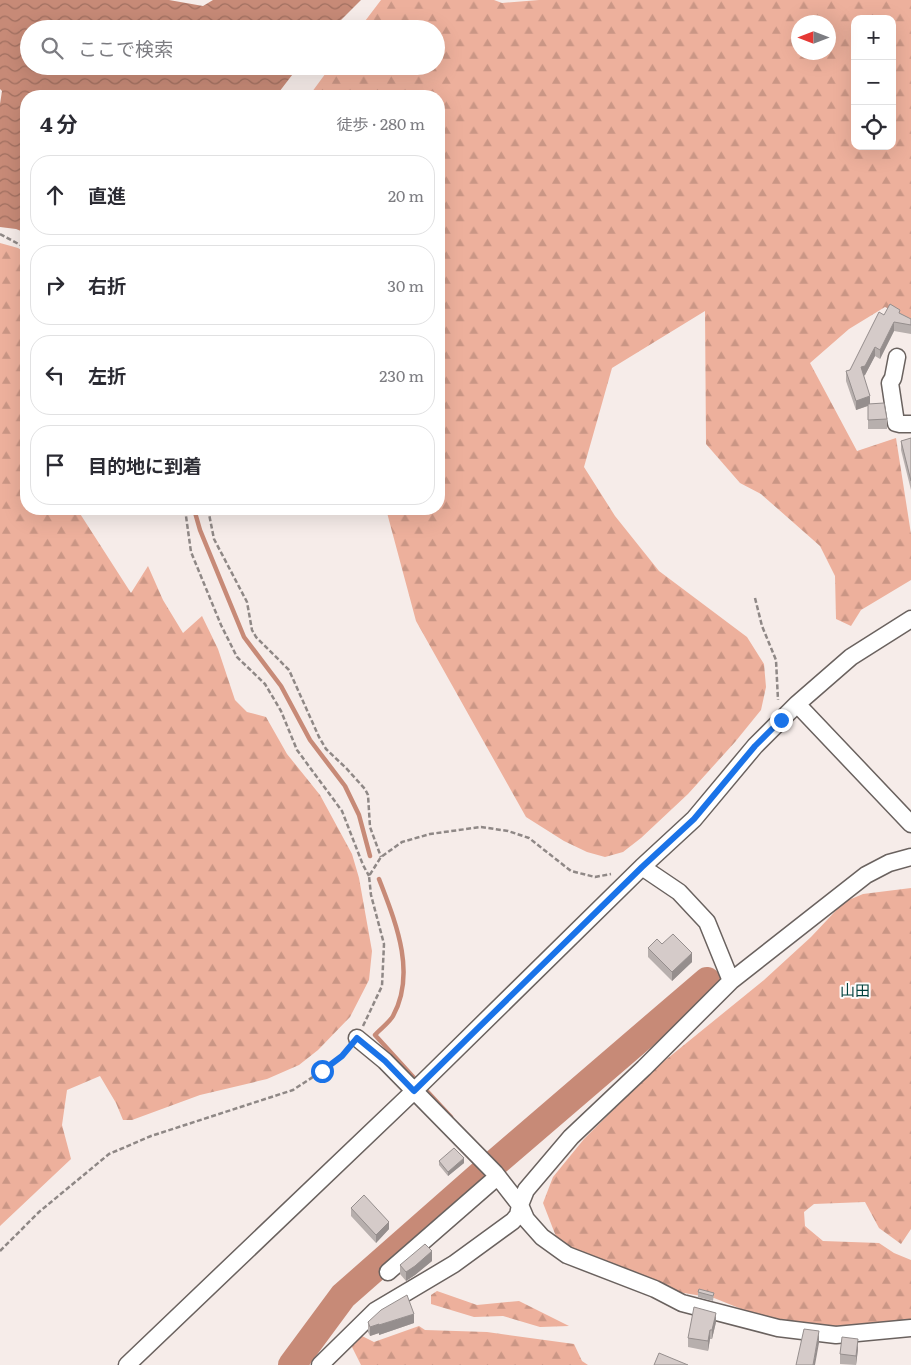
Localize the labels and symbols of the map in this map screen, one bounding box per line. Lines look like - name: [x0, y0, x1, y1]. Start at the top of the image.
- north arrow: [791, 15, 836, 60]
- route end: [770, 709, 793, 732]
- district label: 山田: [840, 978, 870, 1001]
- route start: [311, 1060, 334, 1083]

